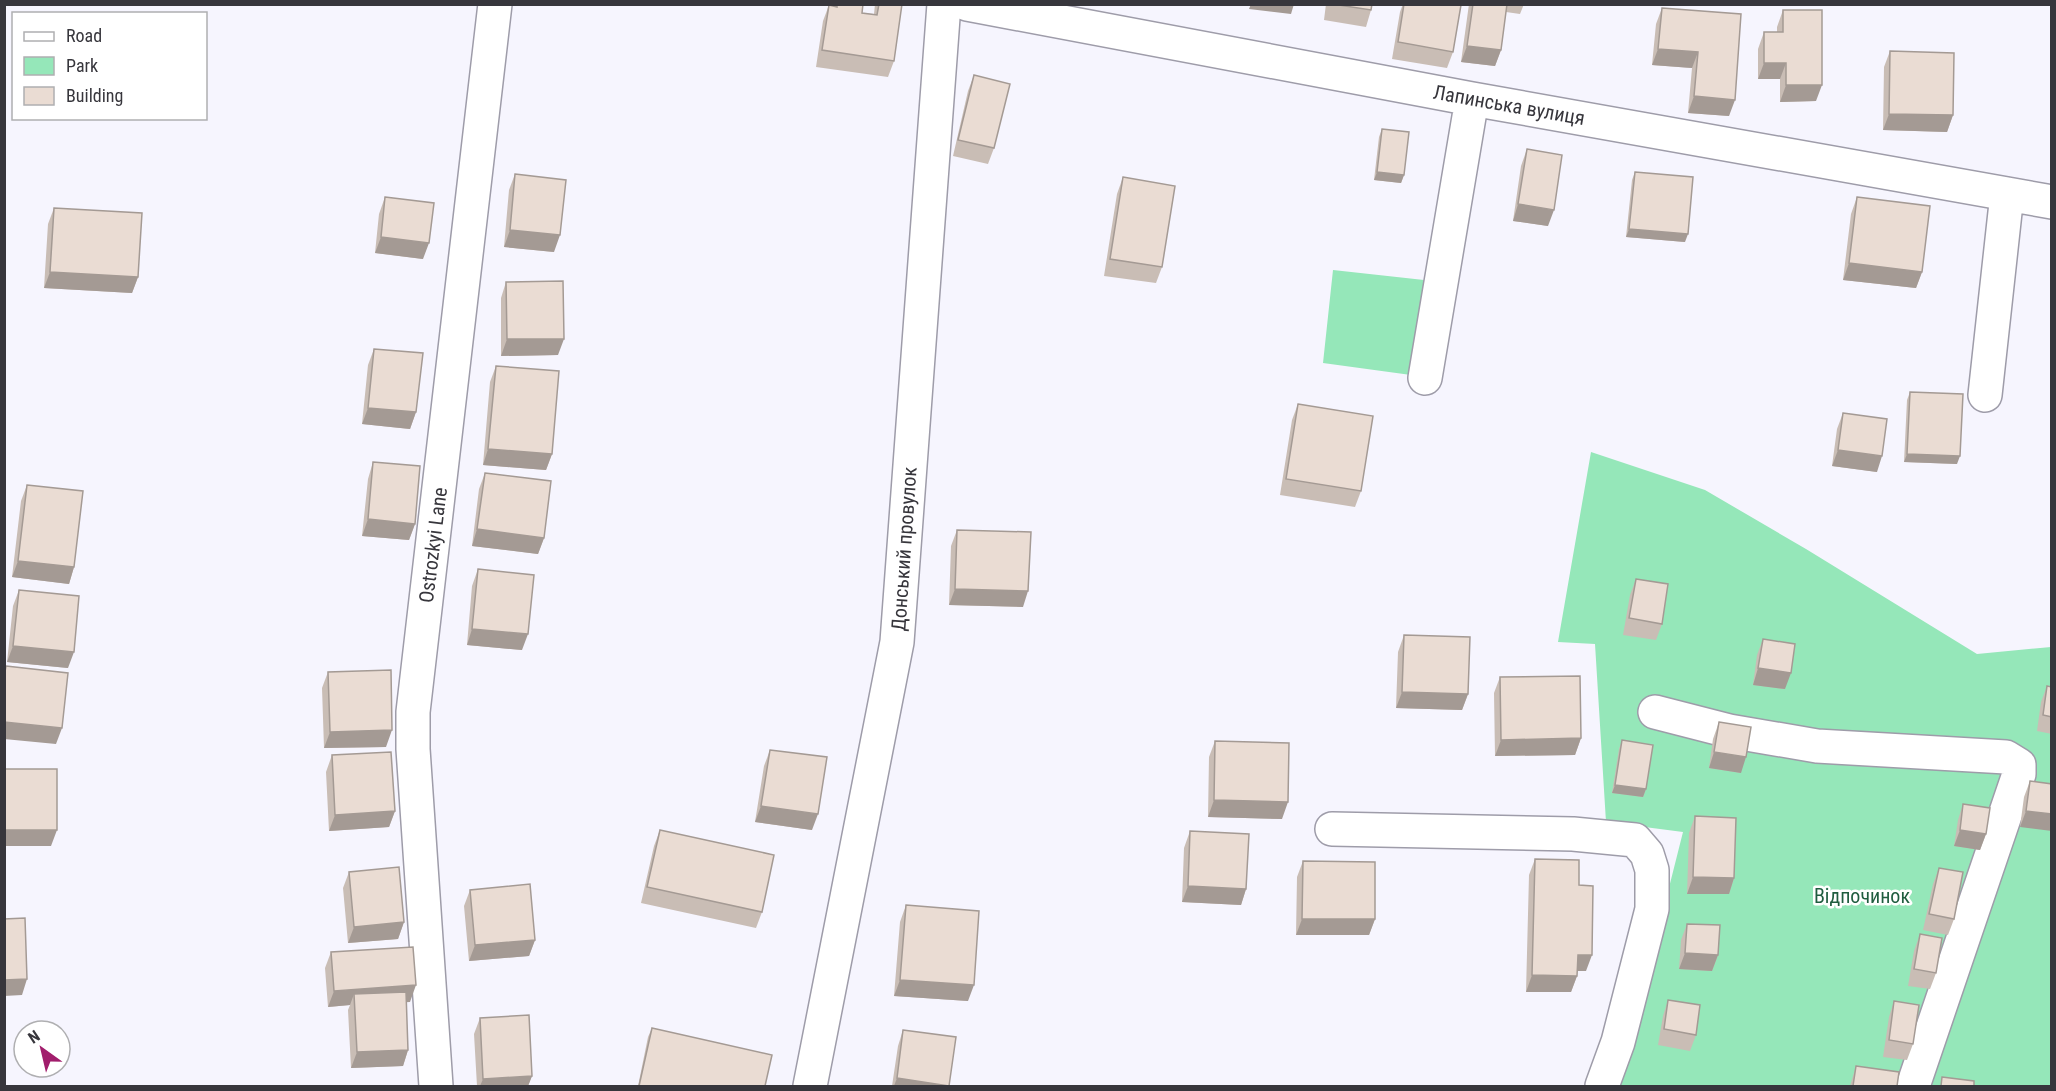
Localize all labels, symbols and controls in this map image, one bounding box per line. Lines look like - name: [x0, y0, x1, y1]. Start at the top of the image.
- legend: [12, 12, 207, 120]
- text: Road: [66, 25, 102, 46]
- text: Park: [66, 55, 98, 76]
- street label: Лапинська вулиця: [1431, 80, 1587, 130]
- text: Building: [66, 85, 123, 106]
- street label: Донський провулок: [886, 466, 922, 632]
- street label: Ostrozkyi Lane: [414, 486, 452, 604]
- park label: Відпочинок: [1814, 884, 1910, 908]
- north arrow: [12, 1019, 72, 1079]
- text: N: [25, 1026, 43, 1048]

